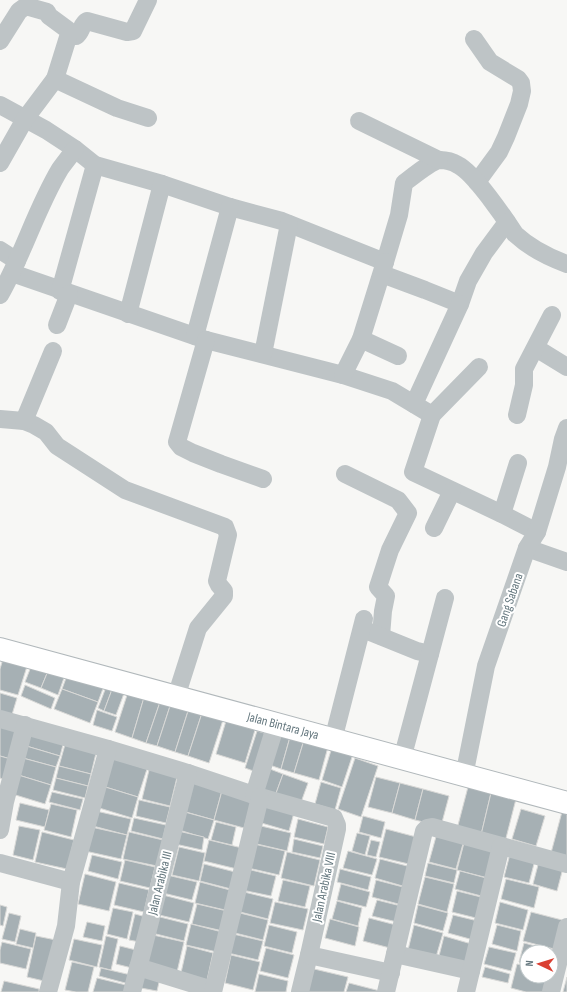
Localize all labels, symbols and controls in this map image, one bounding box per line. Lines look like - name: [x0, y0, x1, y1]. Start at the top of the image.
- street label: Gang Sabana: [493, 571, 527, 629]
- street label: Jalan Bintara Jaya: [244, 709, 321, 743]
- street label: Jalan Arabika III: [144, 850, 176, 917]
- street label: Jalan Arabika VIII: [309, 851, 339, 924]
- north arrow: [519, 944, 559, 984]
- text: N: [523, 960, 536, 967]

